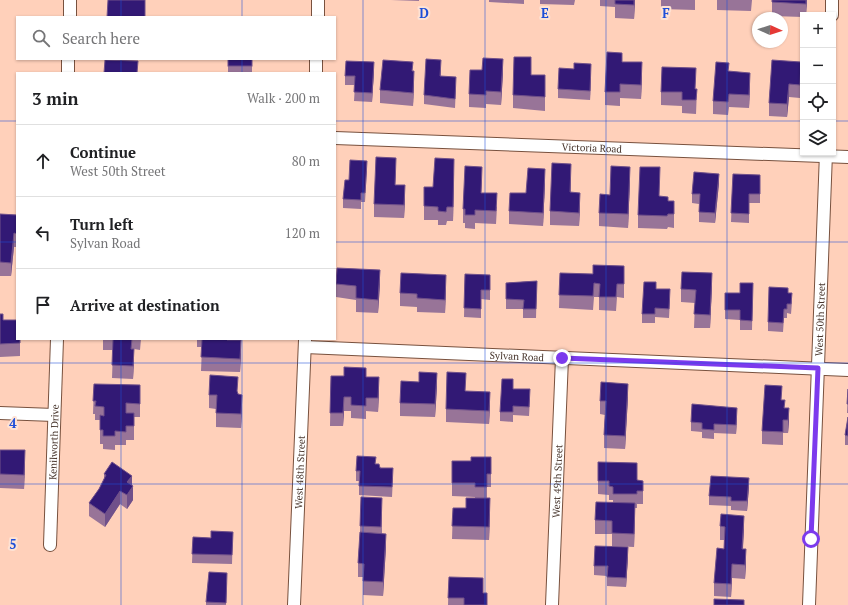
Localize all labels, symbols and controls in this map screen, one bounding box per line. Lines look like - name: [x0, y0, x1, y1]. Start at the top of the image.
- text: D: [419, 4, 429, 22]
- text: E: [541, 4, 549, 22]
- text: F: [662, 4, 670, 22]
- north arrow: [752, 12, 788, 48]
- map controls: [800, 12, 836, 156]
- button: +: [800, 12, 836, 48]
- search box: [16, 16, 336, 60]
- icon: search: [30, 27, 52, 49]
- text: Search here: [62, 28, 140, 48]
- button: −: [800, 48, 836, 84]
- button: locate: [800, 84, 836, 120]
- text: 3 min: [32, 87, 79, 110]
- text: Walk · 200 m: [247, 89, 320, 107]
- button: layers: [800, 120, 836, 156]
- street label: Victoria Road: [561, 140, 623, 155]
- text: Continue: [70, 142, 136, 162]
- icon: ahead: [32, 150, 54, 172]
- text: 80 m: [292, 152, 320, 170]
- text: West 50th Street: [70, 162, 166, 180]
- text: Turn left: [70, 214, 134, 234]
- icon: left: [32, 222, 54, 244]
- text: 120 m: [285, 224, 320, 242]
- text: Sylvan Road: [70, 234, 141, 252]
- street label: West 50th Street: [812, 282, 828, 356]
- icon: arrive: [32, 294, 54, 316]
- text: Arrive at destination: [70, 295, 220, 315]
- street label: Sylvan Road: [489, 348, 545, 364]
- route end: [553, 349, 571, 367]
- street label: Kenilworth Drive: [46, 404, 61, 480]
- text: 4: [9, 414, 17, 432]
- street label: West 48th Street: [291, 435, 308, 509]
- street label: West 49th Street: [549, 444, 565, 518]
- route start: [802, 530, 820, 548]
- text: 5: [9, 535, 17, 553]

